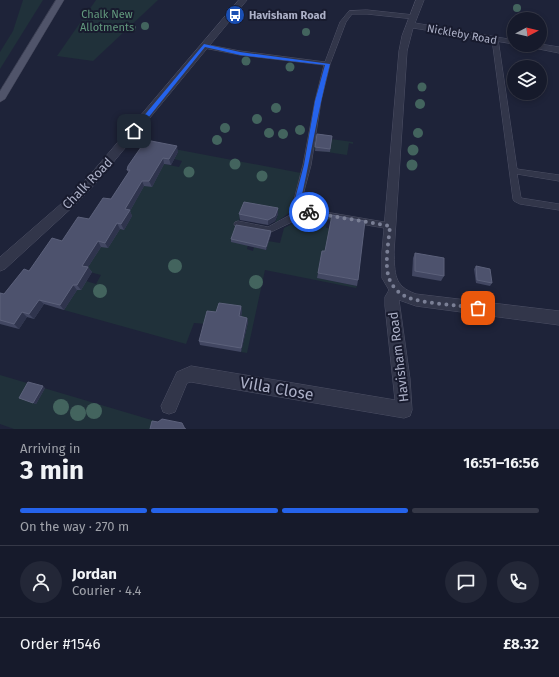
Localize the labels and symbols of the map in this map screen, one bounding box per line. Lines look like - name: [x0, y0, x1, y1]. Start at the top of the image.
- bus stop icon: Havisham Road: [224, 4, 246, 26]
- park label: Chalk New Allotments: [80, 8, 134, 34]
- place label: Havisham Road: [249, 9, 326, 22]
- north arrow: [507, 12, 547, 52]
- street label: Nickleby Road: [426, 22, 498, 47]
- pin: [117, 114, 151, 148]
- street label: Chalk Road: [59, 155, 116, 212]
- courier: [289, 192, 329, 232]
- pin: [461, 291, 495, 325]
- street label: Havisham Road: [386, 311, 411, 403]
- street label: Villa Close: [239, 373, 315, 404]

